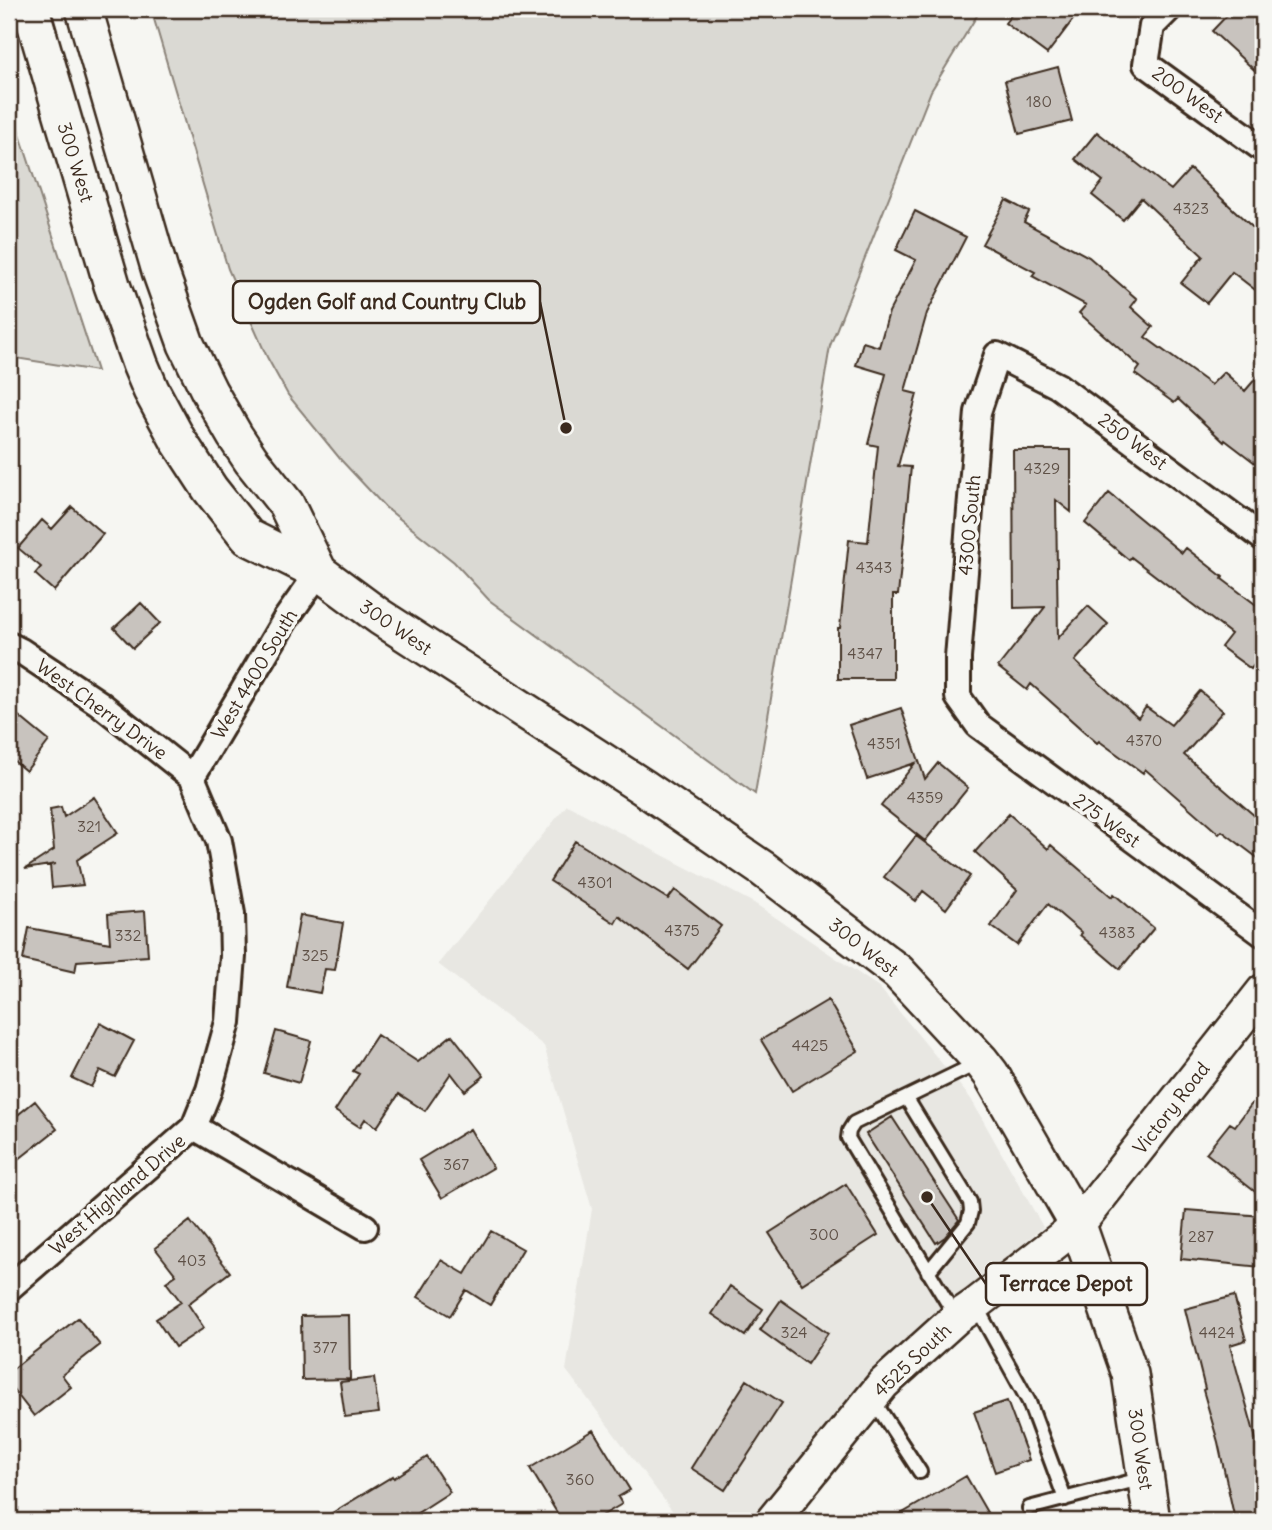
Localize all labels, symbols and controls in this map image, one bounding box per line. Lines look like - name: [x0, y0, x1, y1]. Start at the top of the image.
- street label: 200 West: [1148, 60, 1228, 128]
- house number: 180: [1026, 91, 1052, 111]
- street label: 300 West: [53, 119, 99, 205]
- house number: 4323: [1173, 198, 1209, 218]
- callout: Ogden Golf and Country Club: [233, 281, 540, 323]
- text: Ogden Golf and Country Club: [248, 288, 526, 315]
- street label: 250 West: [1094, 407, 1172, 475]
- house number: 4329: [1024, 458, 1060, 478]
- street label: 4300 South: [953, 474, 985, 576]
- house number: 4343: [856, 557, 892, 577]
- street label: 300 West: [355, 594, 437, 660]
- street label: West 4400 South: [206, 605, 302, 743]
- house number: 4347: [847, 643, 883, 663]
- street label: West Cherry Drive: [32, 653, 172, 765]
- house number: 4370: [1126, 730, 1162, 750]
- house number: 4351: [867, 733, 901, 753]
- house number: 4359: [907, 787, 943, 807]
- street label: 275 West: [1069, 788, 1145, 852]
- house number: 321: [77, 816, 101, 836]
- house number: 4301: [577, 872, 613, 892]
- street label: 300 West: [824, 912, 904, 982]
- house number: 4375: [664, 920, 700, 940]
- house number: 4383: [1099, 922, 1135, 942]
- house number: 332: [115, 925, 142, 945]
- house number: 325: [301, 945, 329, 965]
- house number: 4425: [792, 1035, 828, 1055]
- street label: Victory Road: [1128, 1057, 1214, 1159]
- street label: West Highland Drive: [44, 1128, 190, 1260]
- house number: 367: [443, 1154, 469, 1174]
- house number: 300: [809, 1224, 839, 1244]
- house number: 287: [1188, 1226, 1214, 1246]
- house number: 403: [178, 1250, 206, 1270]
- callout: Terrace Depot: [986, 1263, 1147, 1305]
- text: Terrace Depot: [999, 1270, 1133, 1297]
- street label: 4525 South: [868, 1318, 956, 1402]
- house number: 324: [781, 1322, 807, 1342]
- house number: 4424: [1199, 1322, 1235, 1342]
- house number: 377: [313, 1337, 338, 1357]
- street label: 300 West: [1123, 1407, 1159, 1491]
- house number: 360: [566, 1469, 594, 1489]

